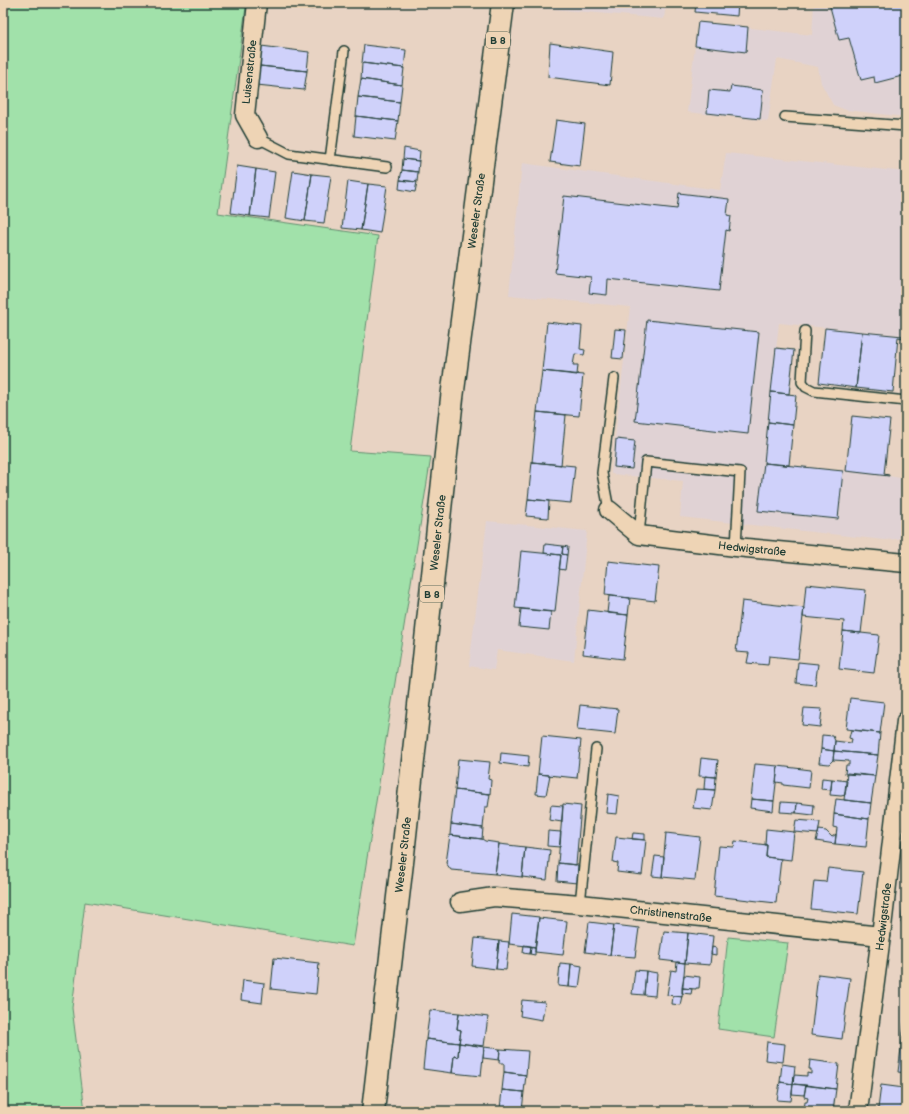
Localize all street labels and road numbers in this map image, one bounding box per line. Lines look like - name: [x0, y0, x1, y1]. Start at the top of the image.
- road number: B 8: [486, 32, 510, 48]
- street label: Luisenstraße: [240, 39, 259, 105]
- street label: Weseler Straße: [465, 172, 488, 250]
- street label: Weseler Straße: [427, 494, 449, 571]
- street label: Hedwigstraße: [717, 539, 787, 559]
- road number: B 8: [420, 586, 444, 602]
- street label: Weseler Straße: [393, 816, 414, 893]
- street label: Hedwigstraße: [873, 882, 894, 951]
- street label: Christinenstraße: [629, 903, 713, 925]

